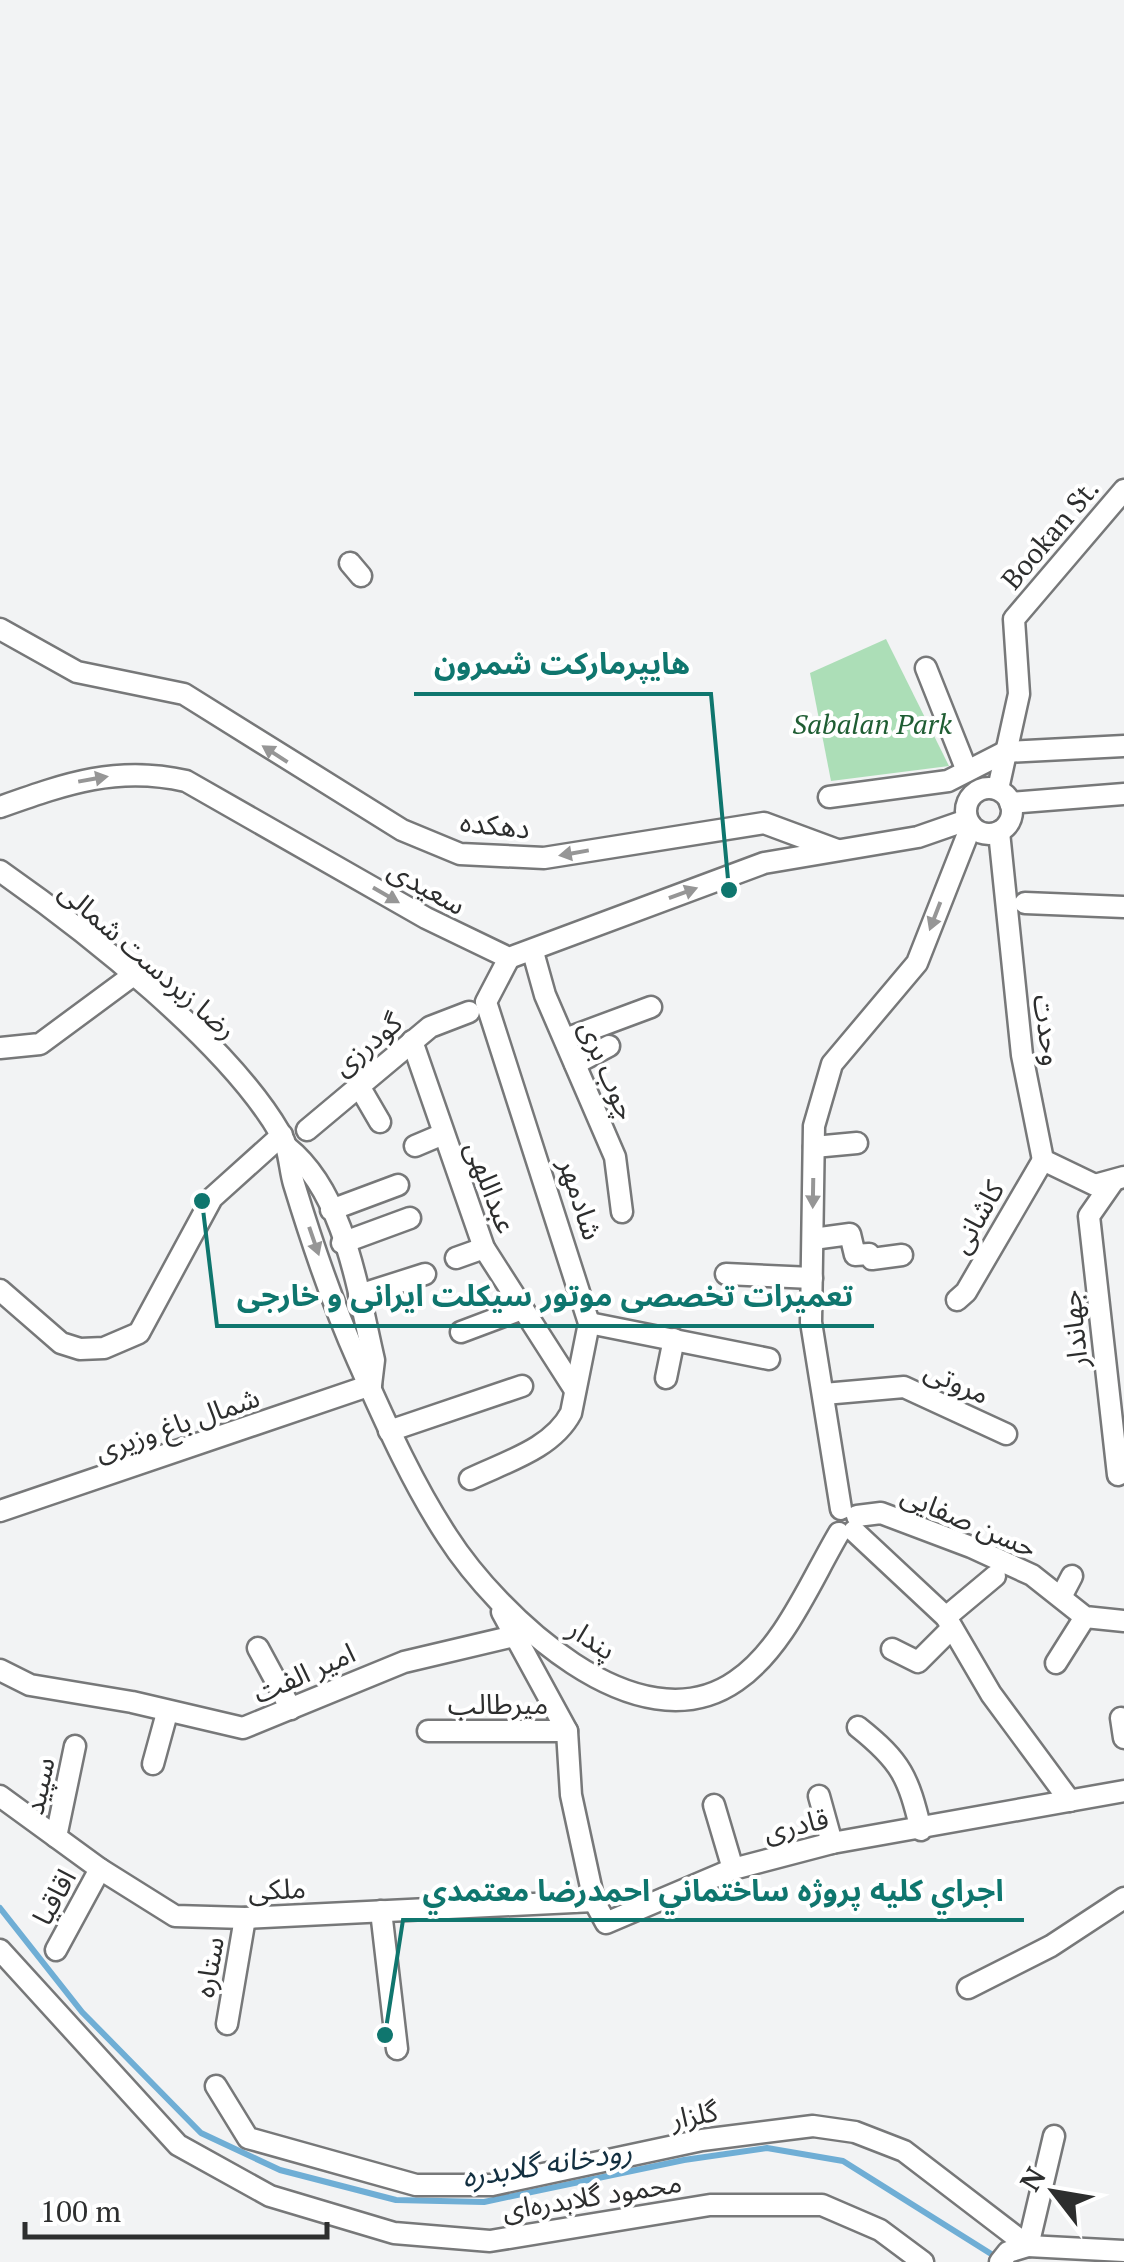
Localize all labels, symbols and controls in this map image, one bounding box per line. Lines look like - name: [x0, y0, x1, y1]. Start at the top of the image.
- street label: Bookan St.: [993, 471, 1107, 597]
- callout: هایپرمارکت شمرون: [414, 634, 711, 694]
- text: هایپرمارکت شمرون: [434, 643, 690, 684]
- park label: Sabalan Park: [792, 705, 952, 742]
- one-way arrow: [261, 745, 289, 763]
- one-way arrow: [78, 771, 109, 786]
- street label: دهکده: [458, 802, 532, 847]
- one-way arrow: [558, 846, 589, 861]
- street label: سعیدی: [382, 850, 473, 923]
- street label: رضا زبردست شمالی: [52, 872, 245, 1047]
- one-way arrow: [669, 884, 699, 900]
- one-way arrow: [372, 886, 400, 904]
- one-way arrow: [927, 902, 942, 932]
- street label: وحدت: [1025, 992, 1072, 1068]
- street label: گودرزی: [324, 1003, 410, 1083]
- street label: چوب بری: [571, 1015, 646, 1125]
- street label: عبداللهی: [457, 1136, 526, 1238]
- street label: شادمهر: [551, 1152, 612, 1244]
- street label: کاشانی: [941, 1173, 1012, 1260]
- one-way arrow: [805, 1178, 821, 1210]
- one-way arrow: [307, 1226, 322, 1256]
- callout: تعمیرات تخصصی موتور سیکلت ایرانی و خارجی: [217, 1266, 874, 1326]
- text: تعمیرات تخصصی موتور سیکلت ایرانی و خارجی: [237, 1275, 853, 1315]
- street label: جهاندار: [1051, 1288, 1096, 1371]
- street label: مروتی: [919, 1351, 995, 1412]
- street label: شمال باغ وزیری: [90, 1378, 265, 1472]
- street label: حسن صفایی: [896, 1475, 1043, 1566]
- street label: پندار: [560, 1609, 623, 1668]
- street label: امیر الفت: [247, 1634, 361, 1711]
- street label: میرطالب: [448, 1685, 548, 1722]
- street label: سپید: [14, 1754, 63, 1818]
- street label: قادری: [760, 1799, 832, 1850]
- callout: اجراي كليه پروژه ساختماني احمدرضا معتمدي: [403, 1860, 1024, 1920]
- street label: اقاقیا: [23, 1862, 84, 1931]
- street label: ملکی: [247, 1869, 307, 1908]
- text: اجراي كليه پروژه ساختماني احمدرضا معتمدي: [422, 1870, 1004, 1915]
- street label: ستاره: [185, 1934, 232, 2000]
- street label: گلزار: [666, 2092, 721, 2137]
- water label: رودخانه گلابدره: [459, 2130, 635, 2196]
- north arrow: [1004, 2142, 1104, 2242]
- text: N: [1011, 2160, 1053, 2197]
- street label: محمود گلابدره‌ای: [500, 2163, 684, 2228]
- scale bar: [25, 2177, 328, 2239]
- text: 100 m: [40, 2191, 121, 2231]

